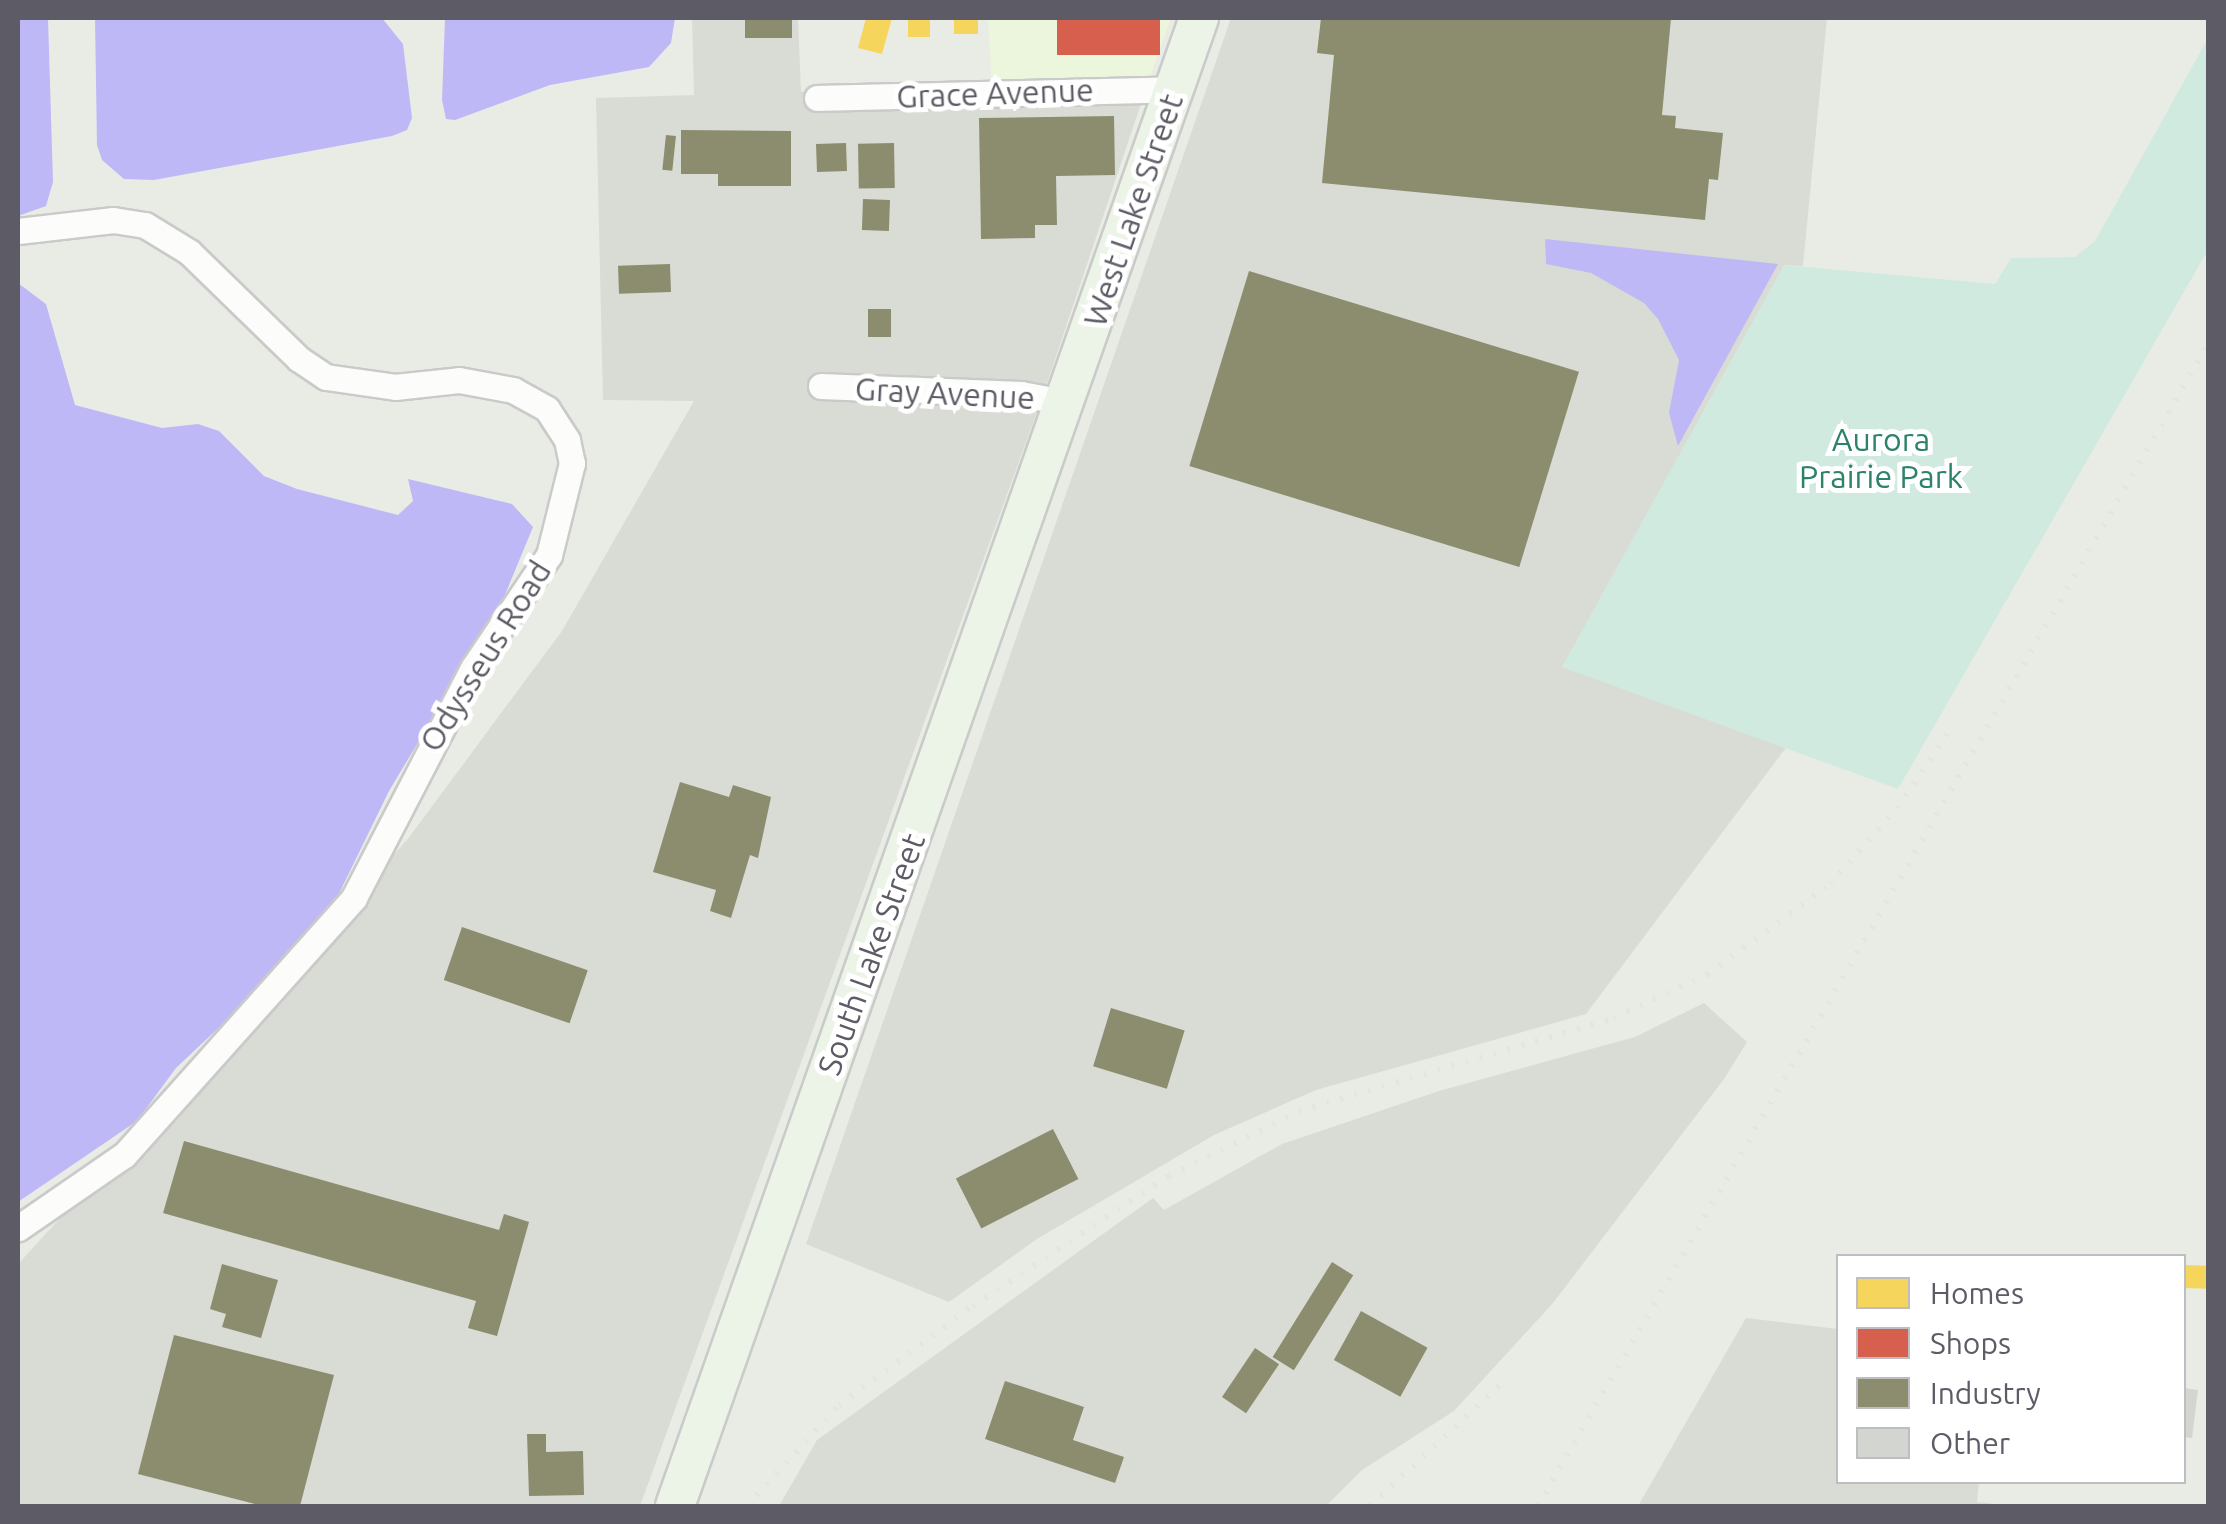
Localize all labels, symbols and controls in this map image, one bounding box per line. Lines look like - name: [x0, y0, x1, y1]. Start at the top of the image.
- street label: Grace Avenue: [896, 70, 1094, 116]
- street label: West Lake Street: [1075, 89, 1191, 331]
- street label: Gray Avenue: [854, 369, 1036, 417]
- park label: Aurora Prairie Park: [1799, 421, 1963, 496]
- street label: Odysseus Road: [411, 554, 559, 758]
- street label: South Lake Street: [809, 828, 933, 1080]
- legend: [1836, 1254, 2186, 1484]
- text: Homes: [1930, 1276, 2024, 1310]
- text: Shops: [1930, 1326, 2011, 1360]
- text: Industry: [1930, 1376, 2041, 1410]
- text: Other: [1930, 1426, 2010, 1460]

